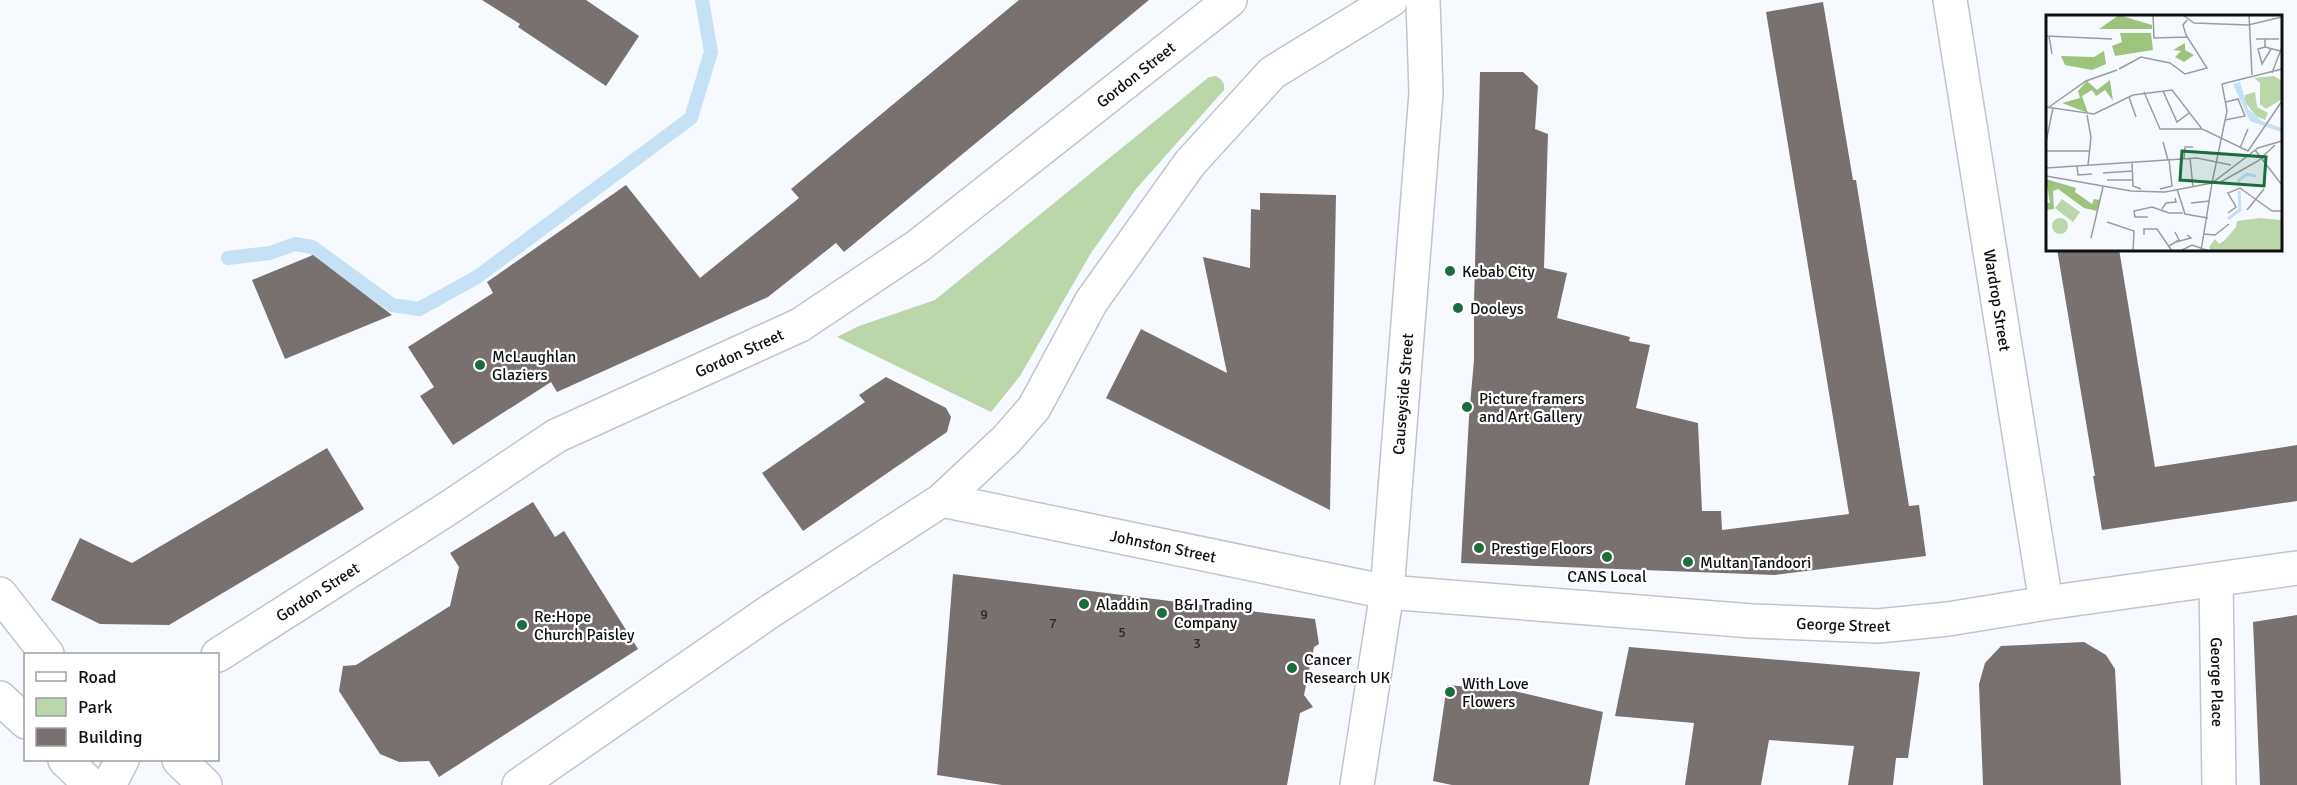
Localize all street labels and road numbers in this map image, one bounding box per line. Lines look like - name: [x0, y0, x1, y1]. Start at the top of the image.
- street label: Gordon Street: [1093, 38, 1180, 112]
- street label: Wardrop Street: [1979, 248, 2015, 353]
- street label: Gordon Street: [692, 325, 787, 382]
- street label: Causeyside Street: [1389, 332, 1418, 456]
- street label: Johnston Street: [1108, 526, 1218, 568]
- street label: Gordon Street: [273, 558, 364, 626]
- street label: George Street: [1796, 614, 1892, 637]
- street label: George Place: [2206, 637, 2227, 727]

